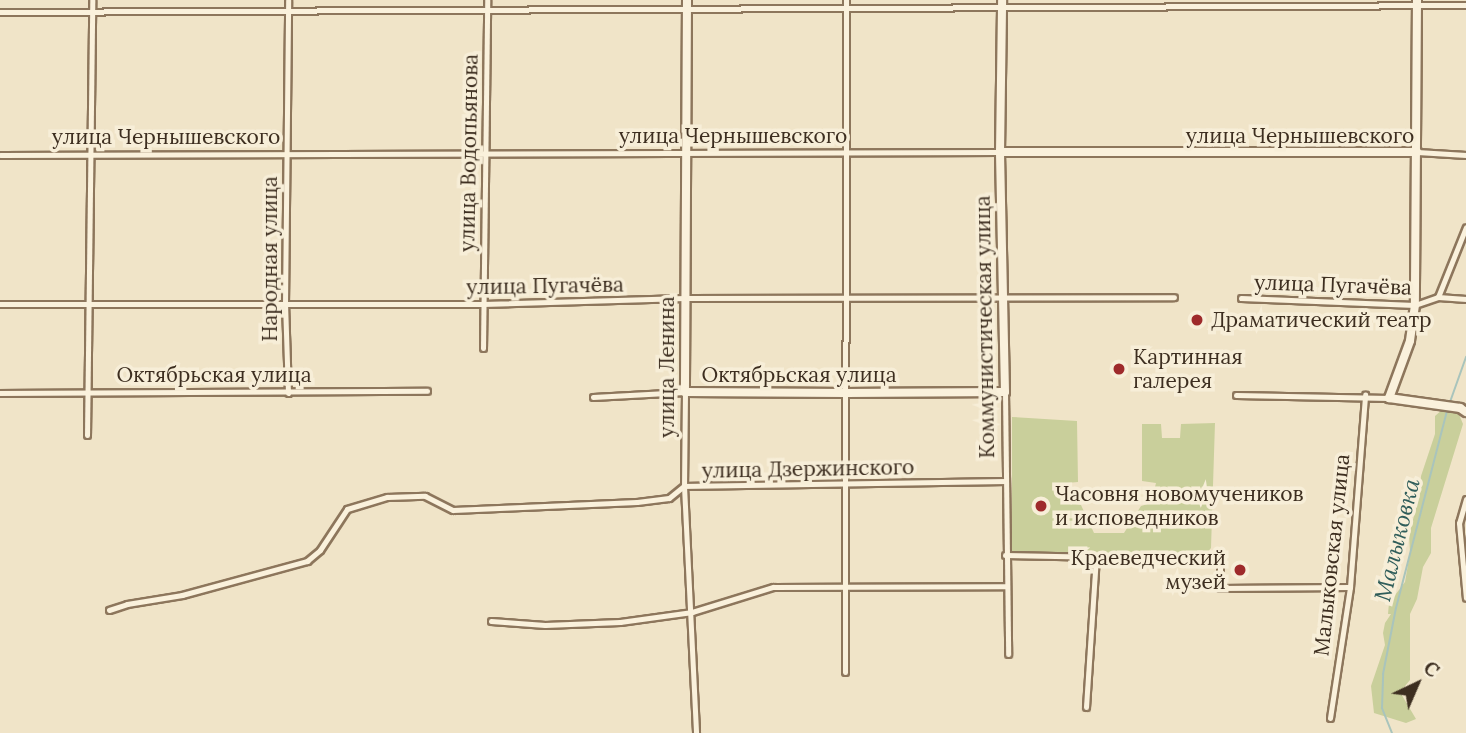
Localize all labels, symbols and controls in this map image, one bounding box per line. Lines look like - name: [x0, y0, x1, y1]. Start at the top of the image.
- street label: улица Водопьянова: [455, 54, 483, 252]
- street label: улица Чернышевского: [619, 123, 847, 149]
- street label: улица Чернышевского: [1186, 123, 1414, 149]
- street label: улица Чернышевского: [52, 124, 280, 150]
- street label: Народная улица: [257, 176, 283, 342]
- street label: Коммунистическая улица: [970, 195, 1000, 459]
- street label: улица Пугачёва: [1254, 270, 1412, 300]
- street label: улица Пугачёва: [466, 272, 624, 300]
- street label: улица Ленина: [654, 296, 680, 438]
- place label: Драматический театр: [1211, 307, 1432, 333]
- marker: Драматический театр: [1189, 312, 1205, 328]
- place label: Картинная галерея: [1133, 344, 1243, 394]
- marker: Картинная галерея: [1111, 361, 1127, 377]
- street label: Октябрьская улица: [116, 362, 312, 388]
- street label: Октябрьская улица: [701, 362, 897, 388]
- street label: Малыковская улица: [1309, 453, 1355, 657]
- street label: улица Дзержинского: [702, 455, 914, 483]
- water label: Малыковка: [1368, 476, 1426, 604]
- place label: Часовня новомучеников и исповедников: [1055, 481, 1304, 531]
- marker: Часовня новомучеников и исповедников: [1033, 498, 1049, 514]
- place label: Краеведческий музей: [1070, 545, 1226, 595]
- marker: Краеведческий музей: [1232, 562, 1248, 578]
- north arrow: [1382, 649, 1452, 719]
- text: С: [1419, 656, 1445, 682]

